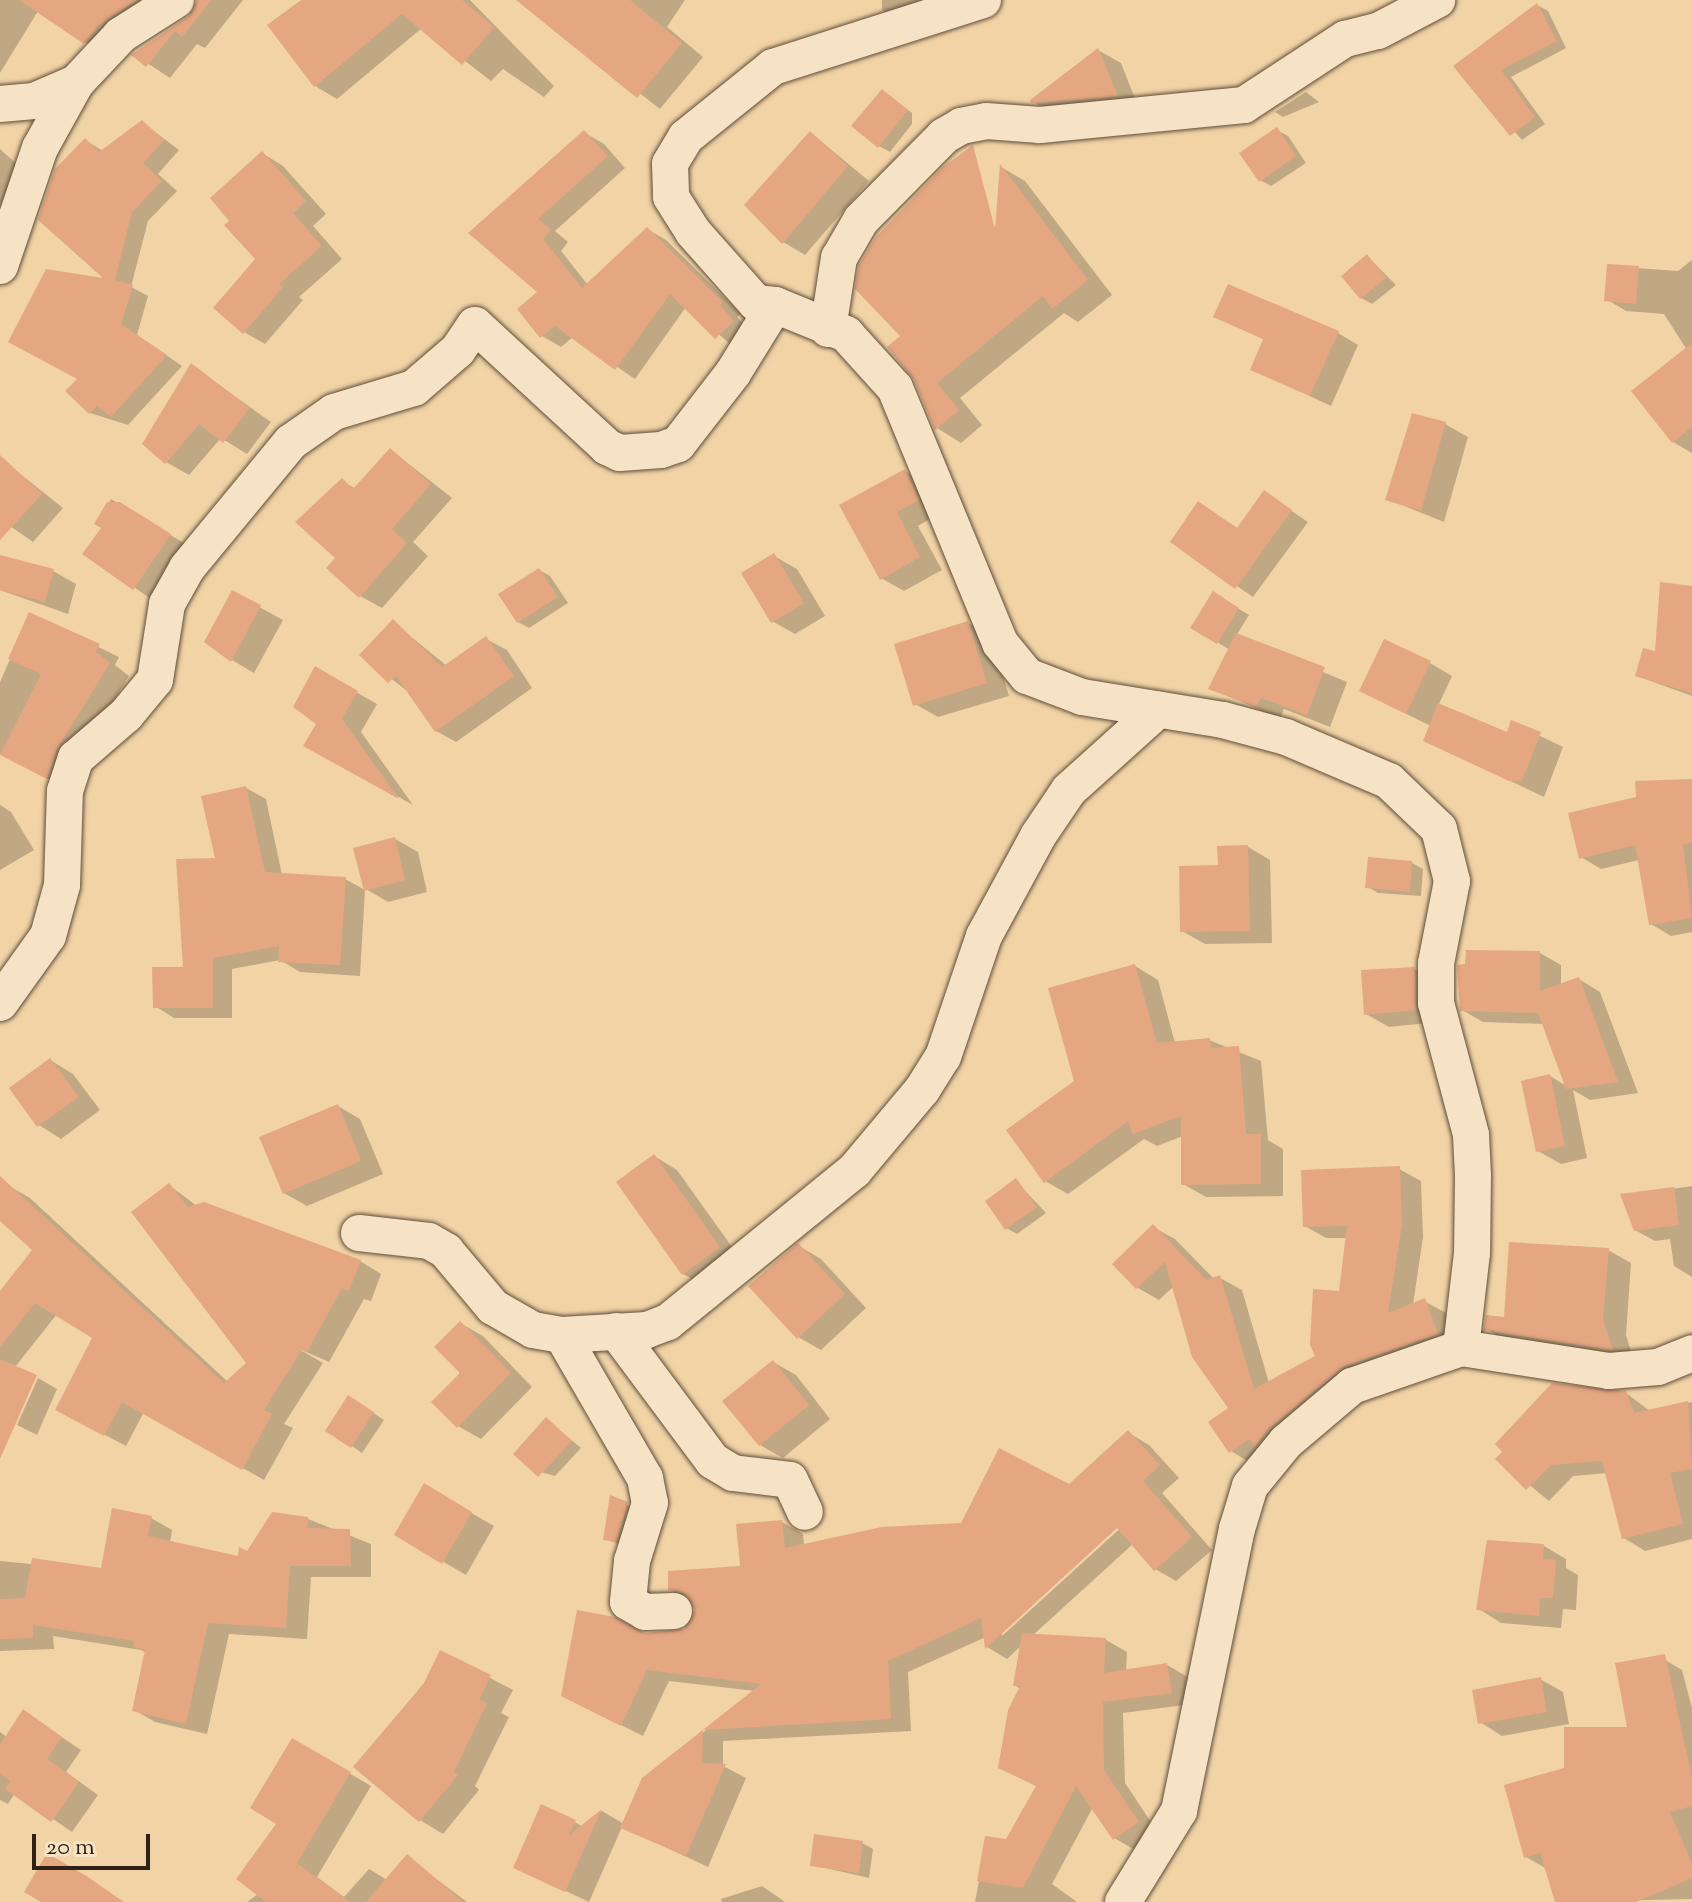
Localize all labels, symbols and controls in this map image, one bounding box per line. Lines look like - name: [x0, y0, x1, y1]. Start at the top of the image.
- scale bar: [36, 1818, 154, 1868]
- text: 20 m: [46, 1831, 95, 1865]

